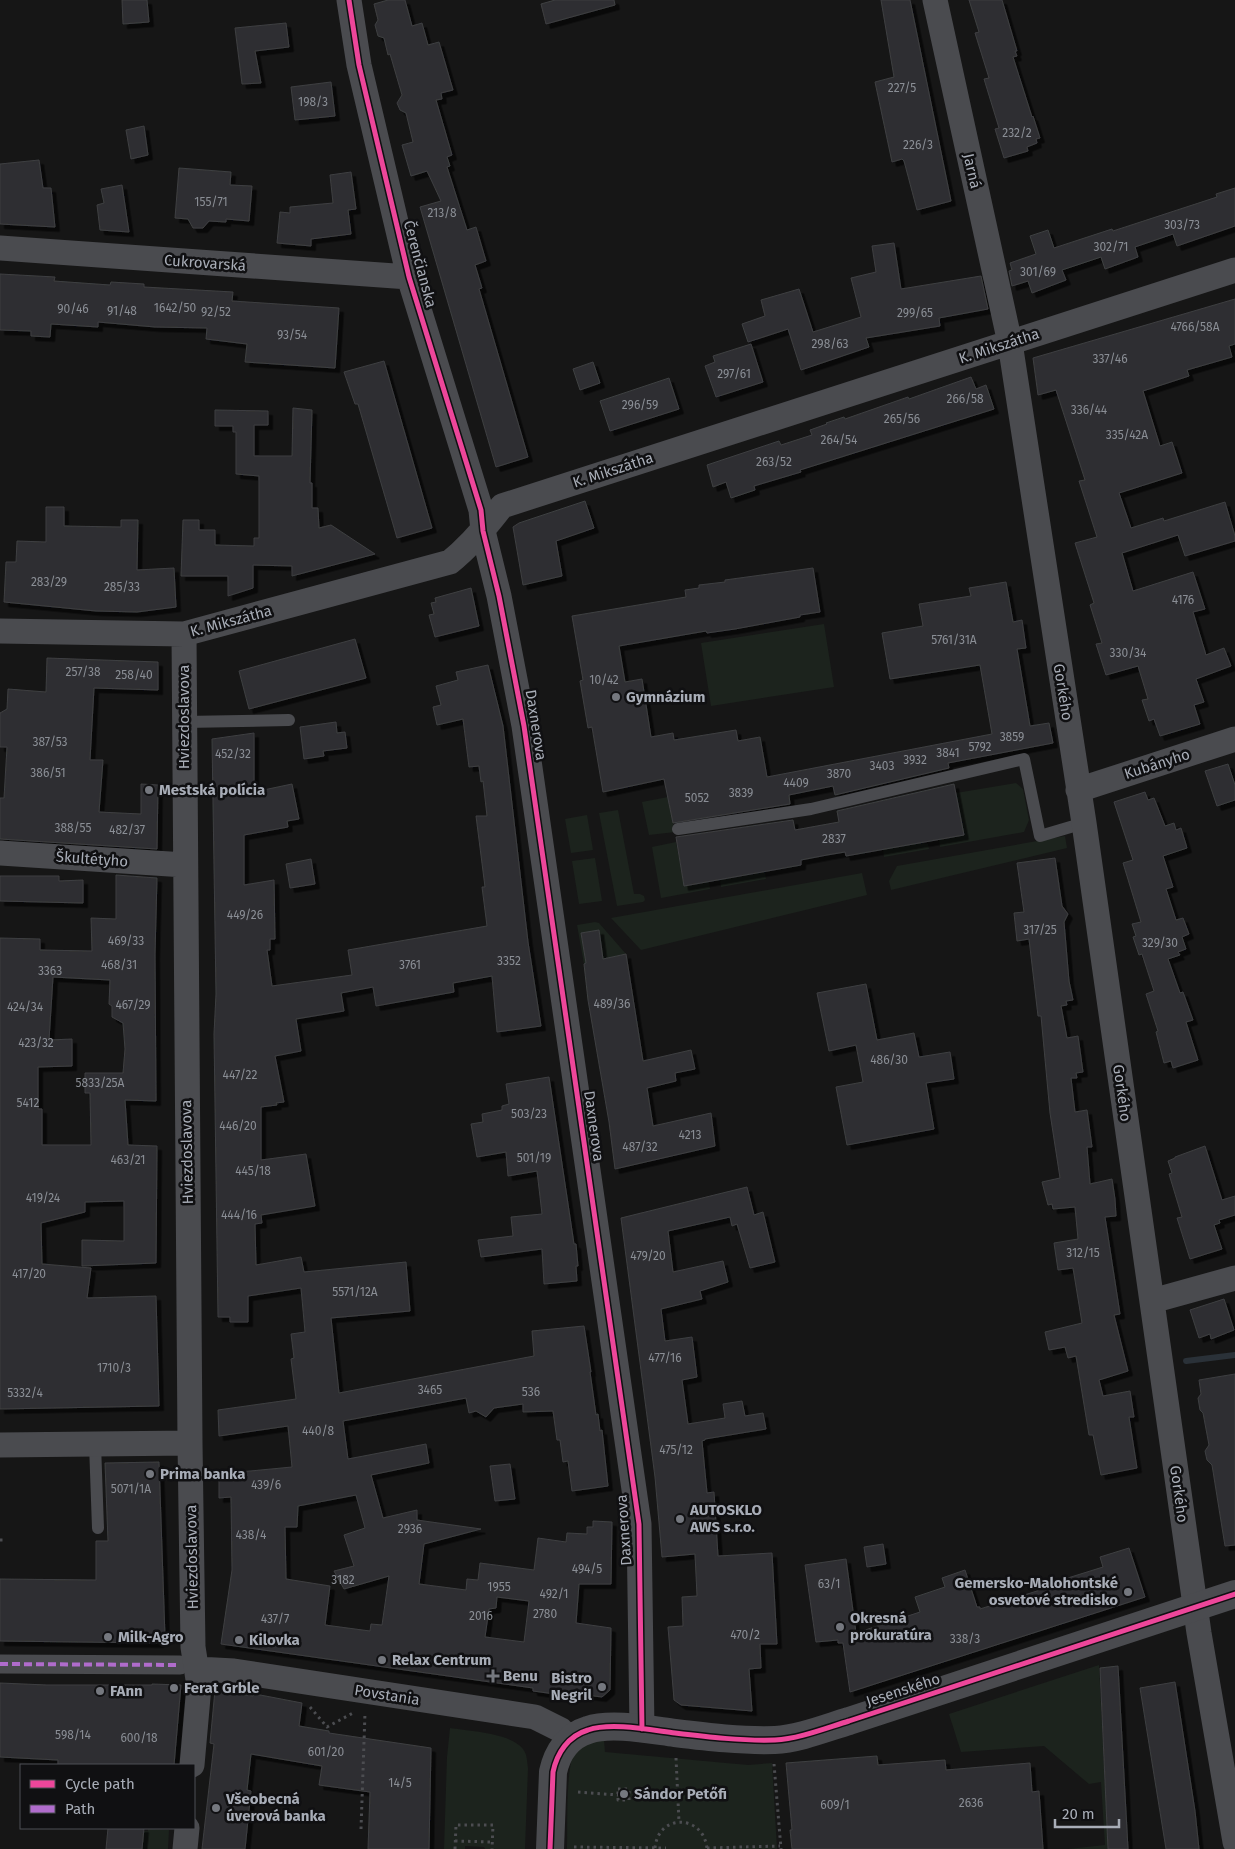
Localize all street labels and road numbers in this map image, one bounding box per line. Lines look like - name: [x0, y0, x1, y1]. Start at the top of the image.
- street label: Jarná: [959, 152, 985, 190]
- street label: Čerenčianska: [400, 218, 440, 310]
- street label: Cukrovarská: [163, 251, 247, 275]
- street label: K. Mikszátha: [956, 324, 1042, 368]
- street label: K. Mikszátha: [570, 448, 656, 492]
- street label: K. Mikszátha: [188, 601, 274, 641]
- street label: Gorkého: [1050, 662, 1076, 722]
- street label: Hviezdoslavova: [175, 665, 193, 769]
- street label: Daxnerova: [522, 688, 550, 762]
- street label: Kubányho: [1122, 745, 1192, 783]
- street label: Škultétyho: [55, 847, 129, 871]
- street label: Gorkého: [1109, 1063, 1135, 1123]
- street label: Daxnerova: [580, 1089, 608, 1163]
- street label: Hviezdoslavova: [177, 1100, 197, 1204]
- street label: Gorkého: [1166, 1464, 1192, 1524]
- street label: Daxnerova: [613, 1494, 635, 1566]
- street label: Hviezdoslavova: [182, 1505, 202, 1609]
- street label: Jesenského: [864, 1670, 942, 1710]
- street label: Povstania: [353, 1681, 421, 1709]

